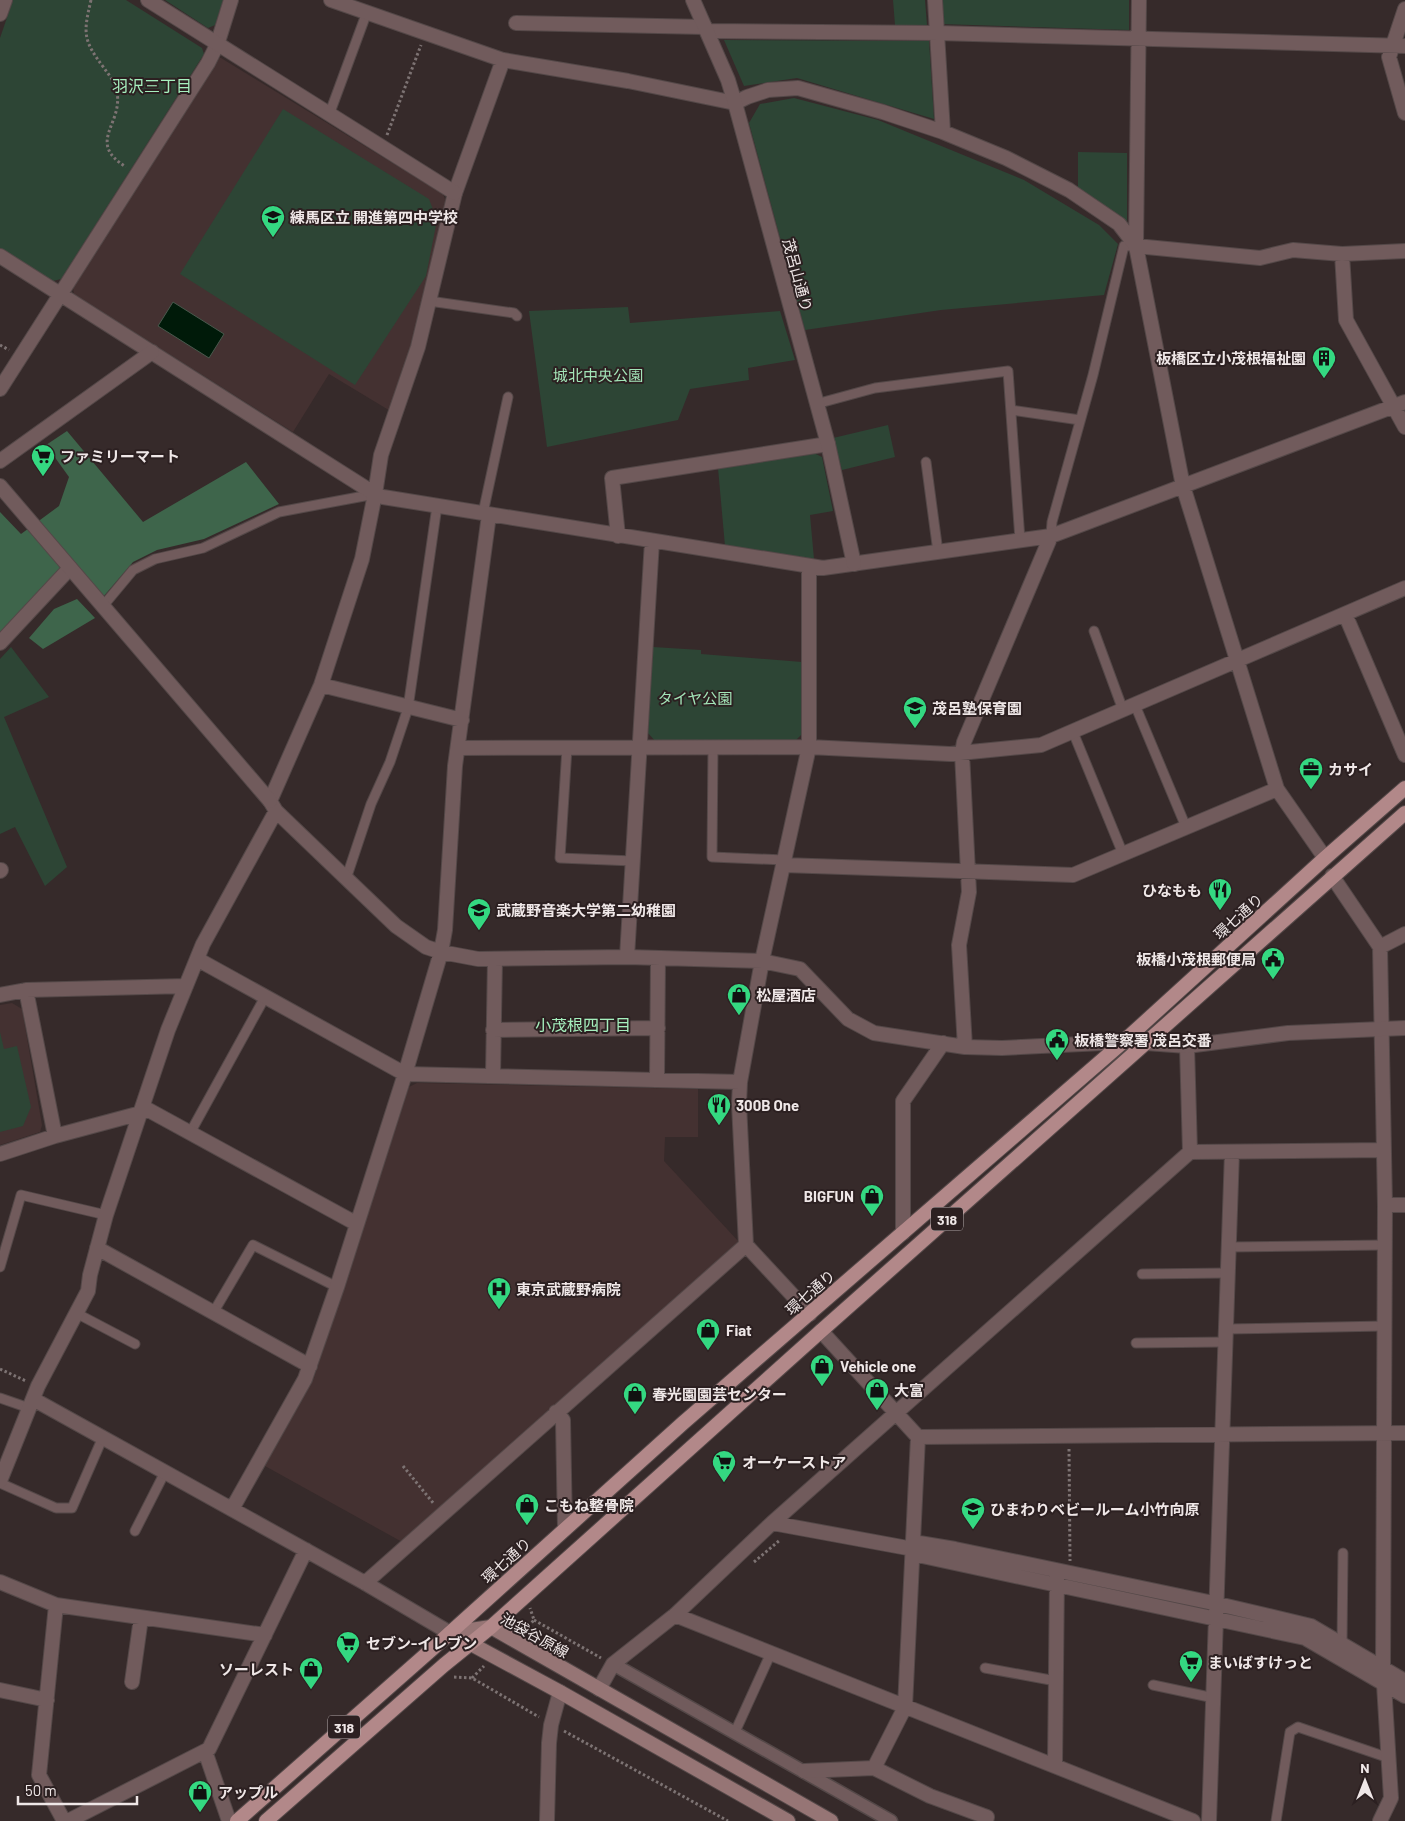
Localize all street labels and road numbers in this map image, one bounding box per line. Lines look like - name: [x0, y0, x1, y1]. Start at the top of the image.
- street label: 茂呂山通り: [780, 236, 816, 314]
- street label: 環七通り: [1210, 889, 1266, 943]
- road number: 318: [931, 1208, 963, 1230]
- street label: 環七通り: [781, 1266, 839, 1318]
- street label: 環七通り: [478, 1533, 534, 1587]
- street label: 池袋谷原線: [498, 1609, 572, 1661]
- road number: 318: [328, 1715, 360, 1738]

